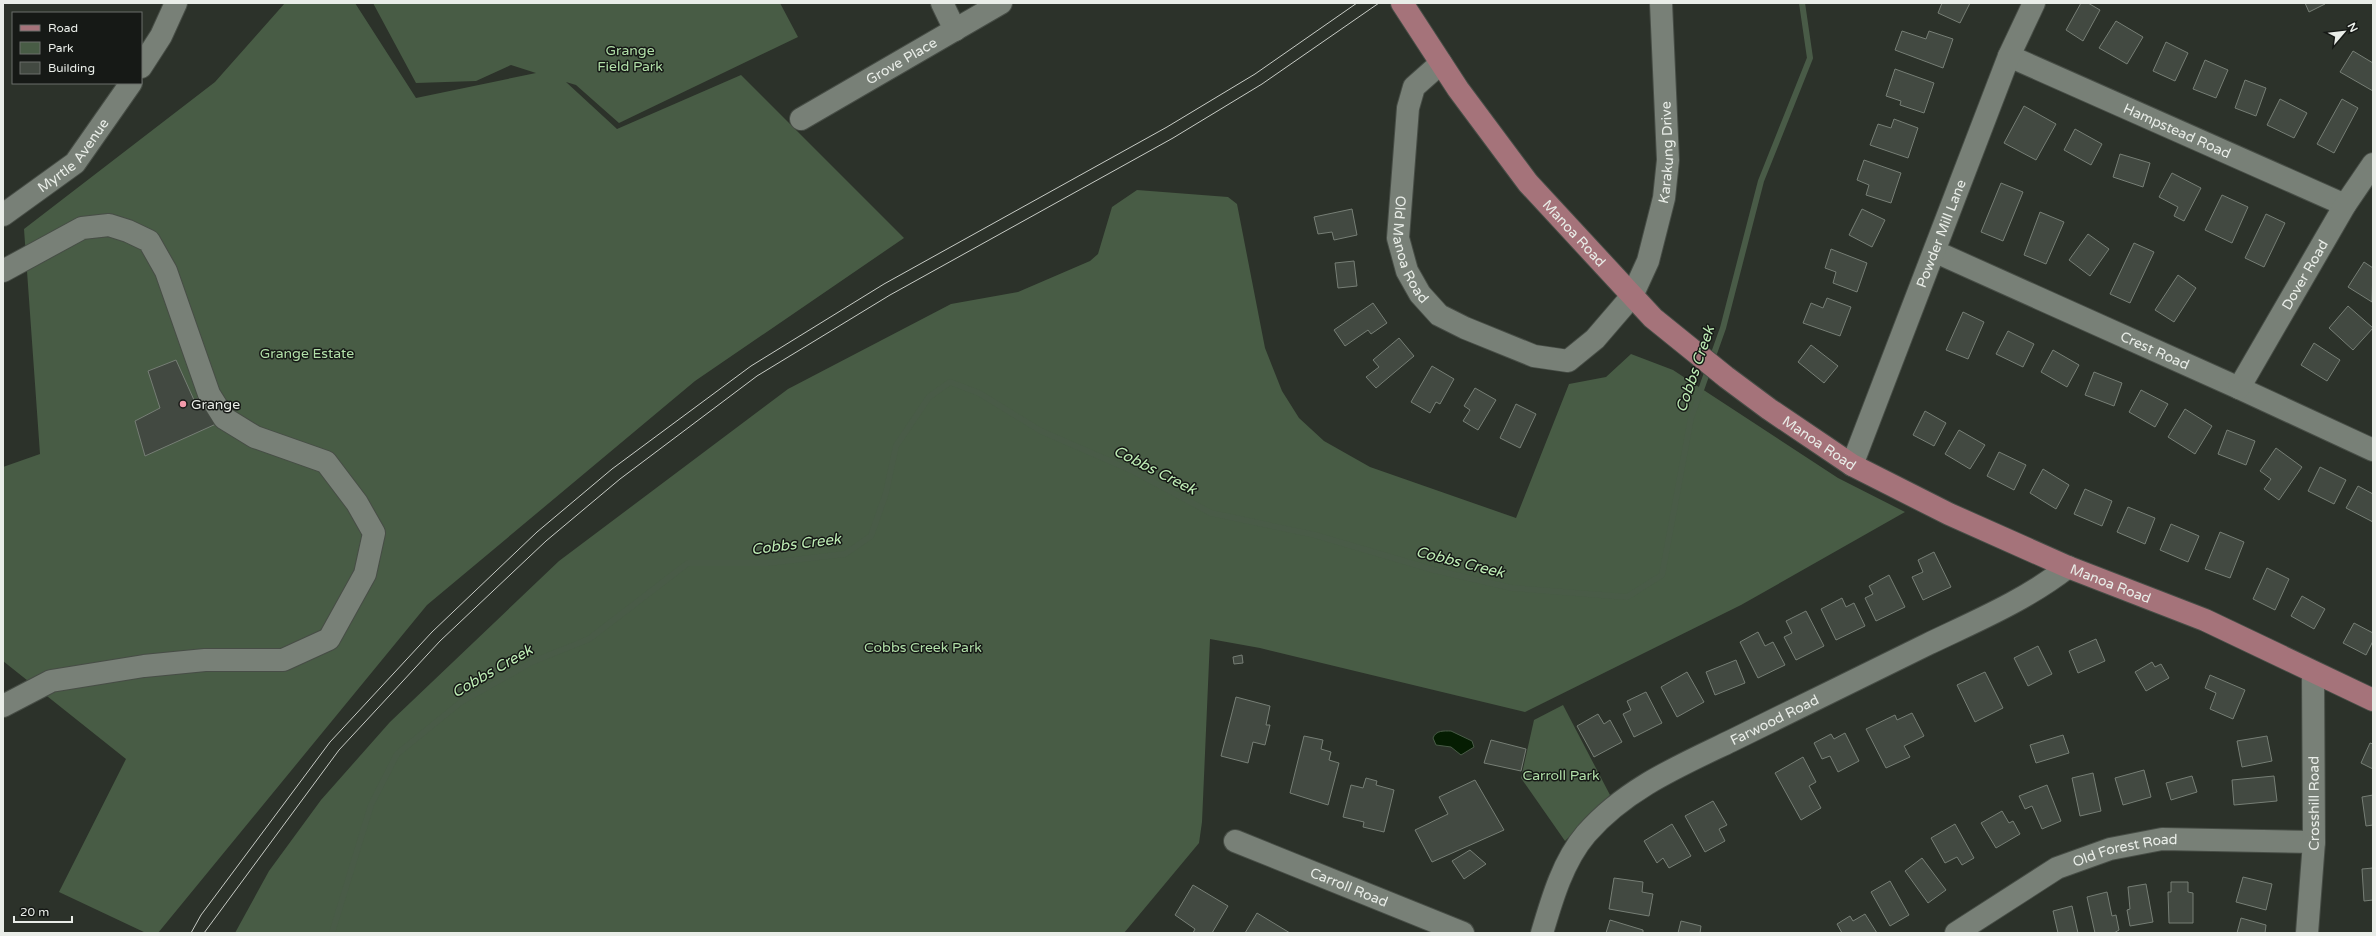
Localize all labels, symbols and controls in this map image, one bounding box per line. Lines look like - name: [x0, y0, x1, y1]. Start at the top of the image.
- legend: [12, 12, 142, 84]
- north arrow: [2324, 12, 2364, 52]
- text: Road: [48, 21, 78, 35]
- text: N: [2345, 21, 2360, 34]
- street label: Grove Place: [863, 34, 940, 88]
- text: Park: [48, 41, 74, 55]
- park label: Grange Field Park: [597, 42, 663, 75]
- text: Building: [48, 61, 95, 75]
- street label: Hampstead Road: [2121, 100, 2233, 162]
- street label: Karakung Drive: [1655, 101, 1677, 205]
- street label: Myrtle Avenue: [34, 115, 113, 196]
- street label: Powder Mill Lane: [1913, 177, 1970, 290]
- street label: Old Manoa Road: [1389, 195, 1432, 307]
- street label: Manoa Road: [1539, 196, 1609, 270]
- street label: Dover Road: [2278, 237, 2332, 313]
- water label: Cobbs Creek: [1672, 322, 1719, 415]
- street label: Crest Road: [2118, 328, 2192, 374]
- park label: Grange Estate: [260, 345, 354, 362]
- place label: Grange: [191, 396, 240, 413]
- marker: Grange: [178, 399, 188, 409]
- street label: Manoa Road: [1779, 413, 1859, 474]
- water label: Cobbs Creek: [1111, 441, 1201, 499]
- water label: Cobbs Creek: [750, 529, 844, 558]
- water label: Cobbs Creek: [1414, 542, 1508, 582]
- street label: Manoa Road: [2068, 561, 2153, 607]
- park label: Cobbs Creek Park: [864, 639, 982, 656]
- water label: Cobbs Creek: [448, 640, 537, 701]
- street label: Farwood Road: [1728, 691, 1822, 749]
- street label: Crosshill Road: [2305, 756, 2323, 851]
- park label: Carroll Park: [1522, 767, 1600, 784]
- street label: Old Forest Road: [2070, 831, 2178, 871]
- street label: Carroll Road: [1307, 864, 1390, 911]
- scale bar: [14, 898, 72, 924]
- text: 20 m: [20, 905, 49, 919]

